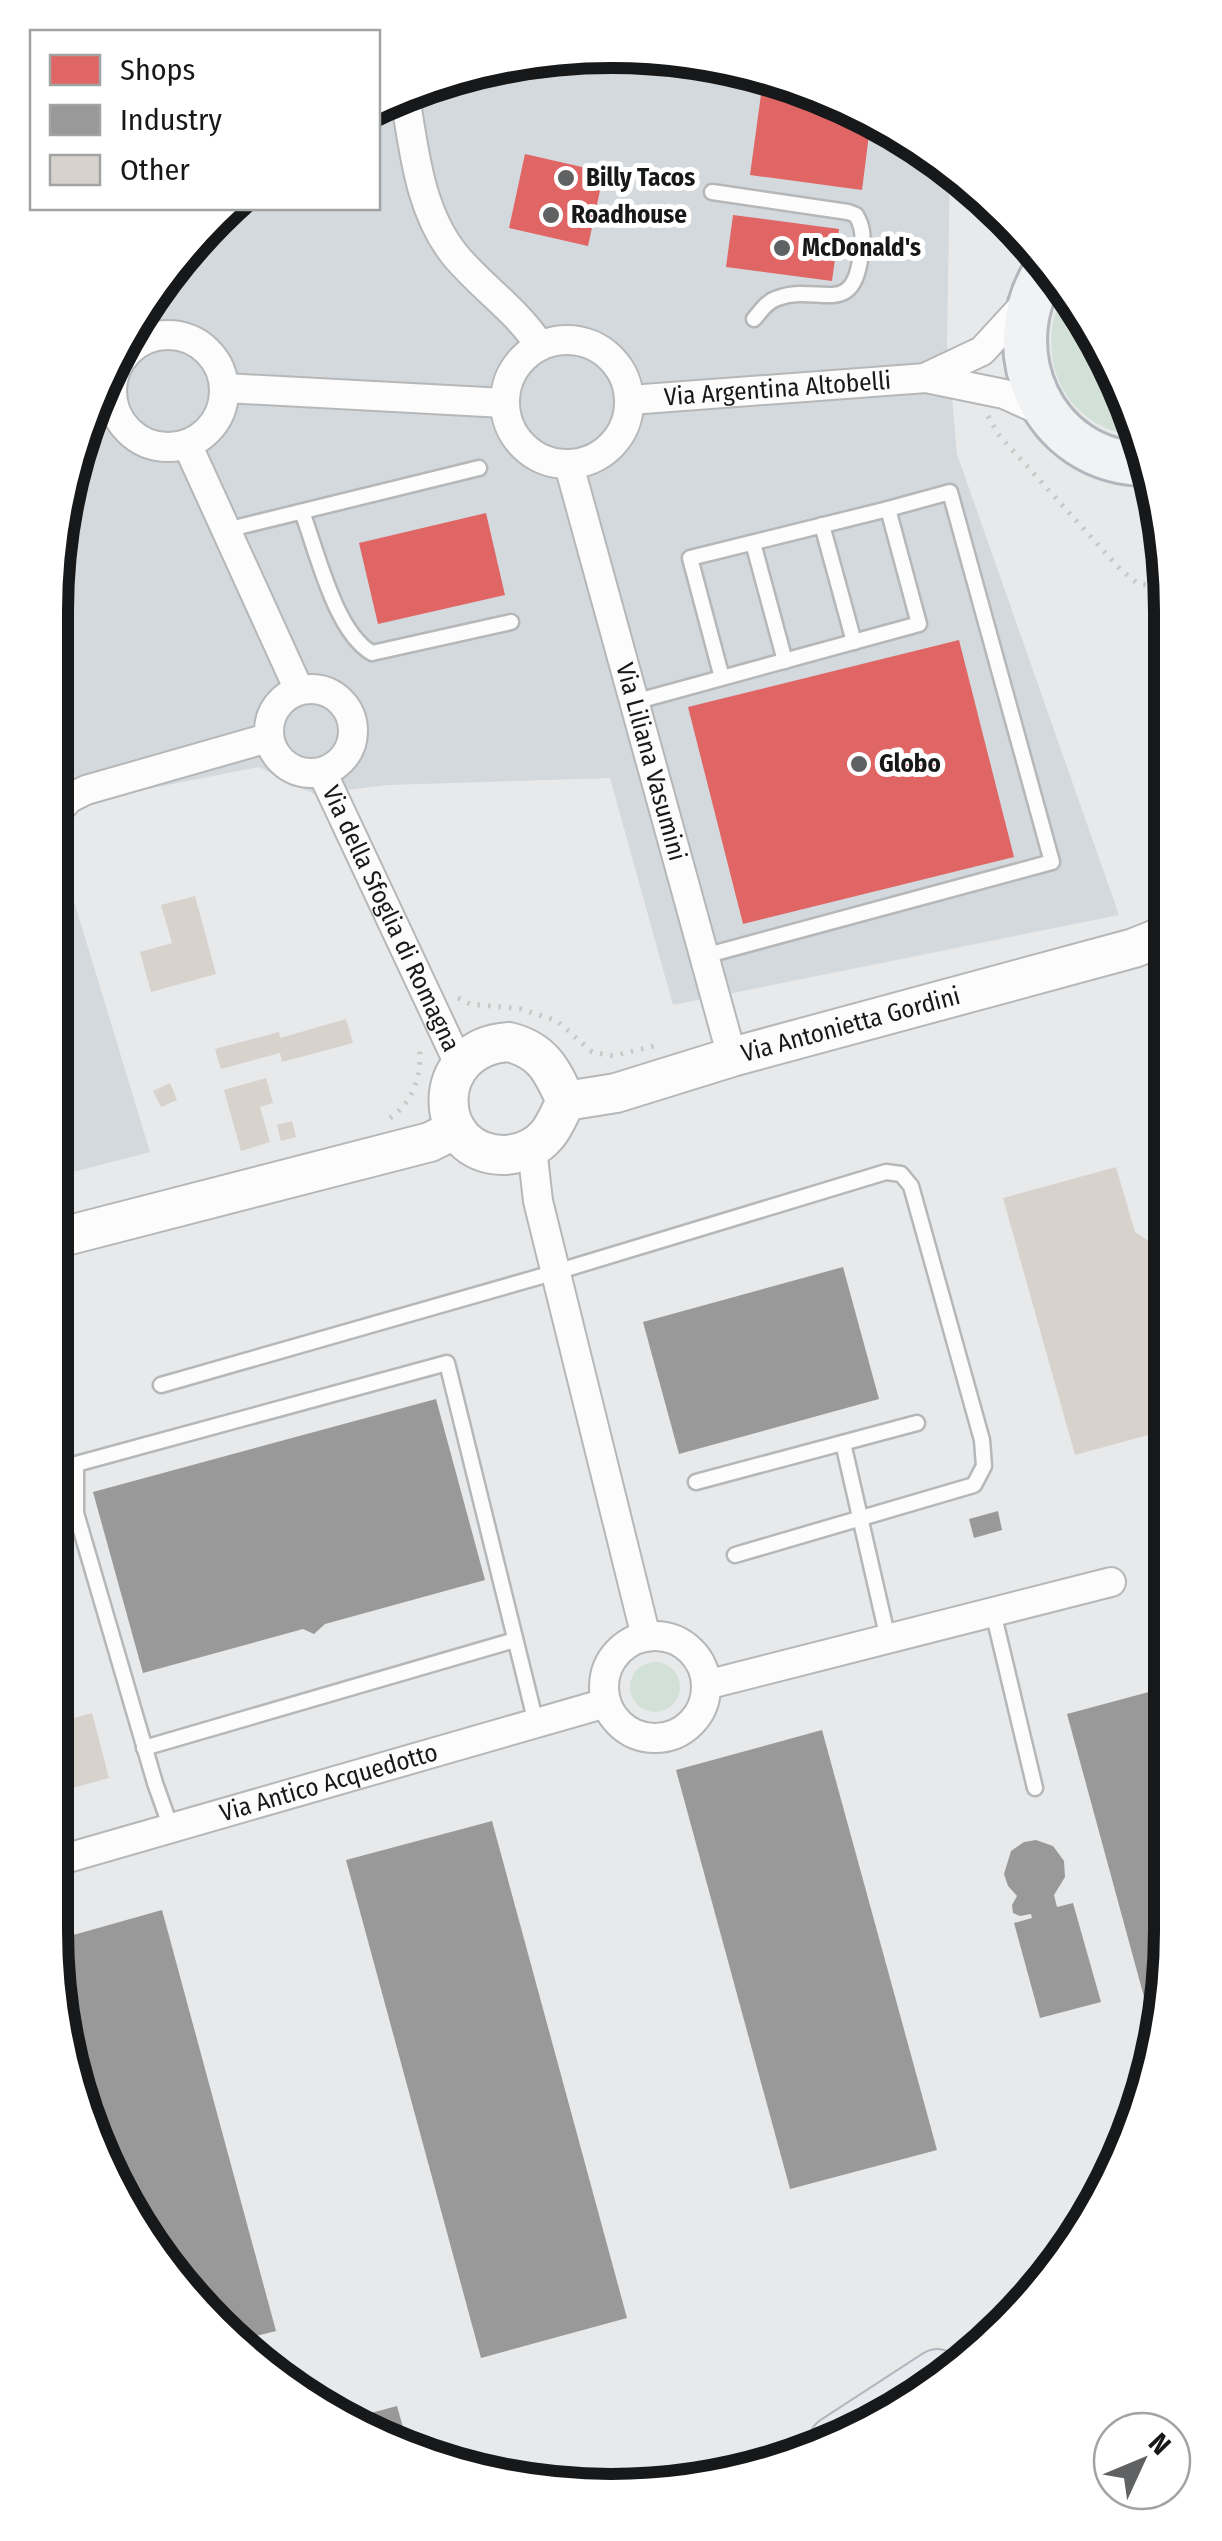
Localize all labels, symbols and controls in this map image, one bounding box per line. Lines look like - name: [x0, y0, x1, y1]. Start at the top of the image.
- legend: [30, 30, 380, 210]
- text: Shops: [120, 52, 195, 88]
- text: Industry: [120, 102, 223, 138]
- text: Other: [120, 152, 190, 188]
- place label: Billy Tacos: [586, 163, 695, 193]
- marker: Billy Tacos: [555, 167, 577, 189]
- place label: Roadhouse: [571, 200, 687, 230]
- marker: Roadhouse: [540, 204, 562, 226]
- place label: McDonald's: [802, 233, 921, 263]
- marker: McDonald's: [771, 237, 793, 259]
- street label: Via Argentina Altobelli: [663, 366, 892, 412]
- street label: Via Liliana Vasumini: [609, 660, 692, 864]
- place label: Globo: [879, 749, 941, 779]
- marker: Globo: [848, 753, 870, 775]
- street label: Via della Sfoglia di Romagna: [316, 781, 466, 1056]
- street label: Via Antonietta Gordini: [738, 981, 963, 1069]
- street label: Via Antico Acquedotto: [216, 1737, 441, 1828]
- north arrow: [1092, 2411, 1192, 2511]
- text: N: [1142, 2426, 1177, 2461]

